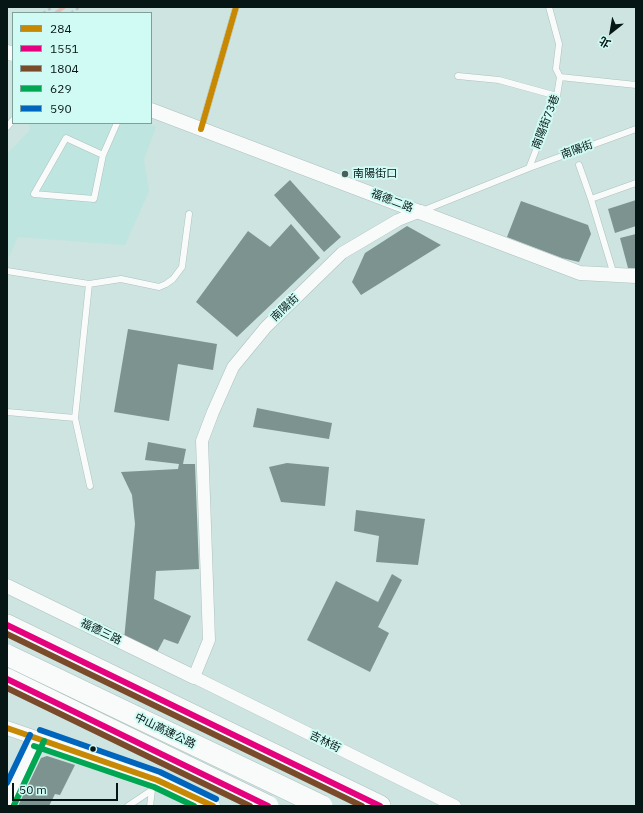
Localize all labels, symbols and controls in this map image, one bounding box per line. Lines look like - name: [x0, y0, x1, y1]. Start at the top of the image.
- legend: [12, 12, 152, 124]
- north arrow: [591, 12, 631, 52]
- text: 284: [50, 21, 72, 36]
- text: 北: [596, 33, 613, 51]
- text: 1551: [50, 41, 79, 56]
- text: 1804: [50, 61, 79, 76]
- text: 629: [50, 81, 72, 96]
- street label: 南陽街73巷: [530, 93, 562, 151]
- text: 590: [50, 101, 72, 116]
- street label: 南陽街: [559, 138, 595, 162]
- place label: 南陽街口: [353, 167, 397, 181]
- marker: 南陽街口: [340, 169, 350, 179]
- street label: 福德二路: [369, 187, 415, 215]
- street label: 南陽街: [269, 292, 301, 324]
- street label: 福德三路: [78, 616, 124, 648]
- street label: 中山高速公路: [132, 711, 198, 751]
- street label: 吉林街: [307, 729, 343, 755]
- unlabelled marker: [88, 744, 98, 754]
- scale bar: [14, 775, 120, 801]
- text: 50 m: [19, 782, 47, 797]

